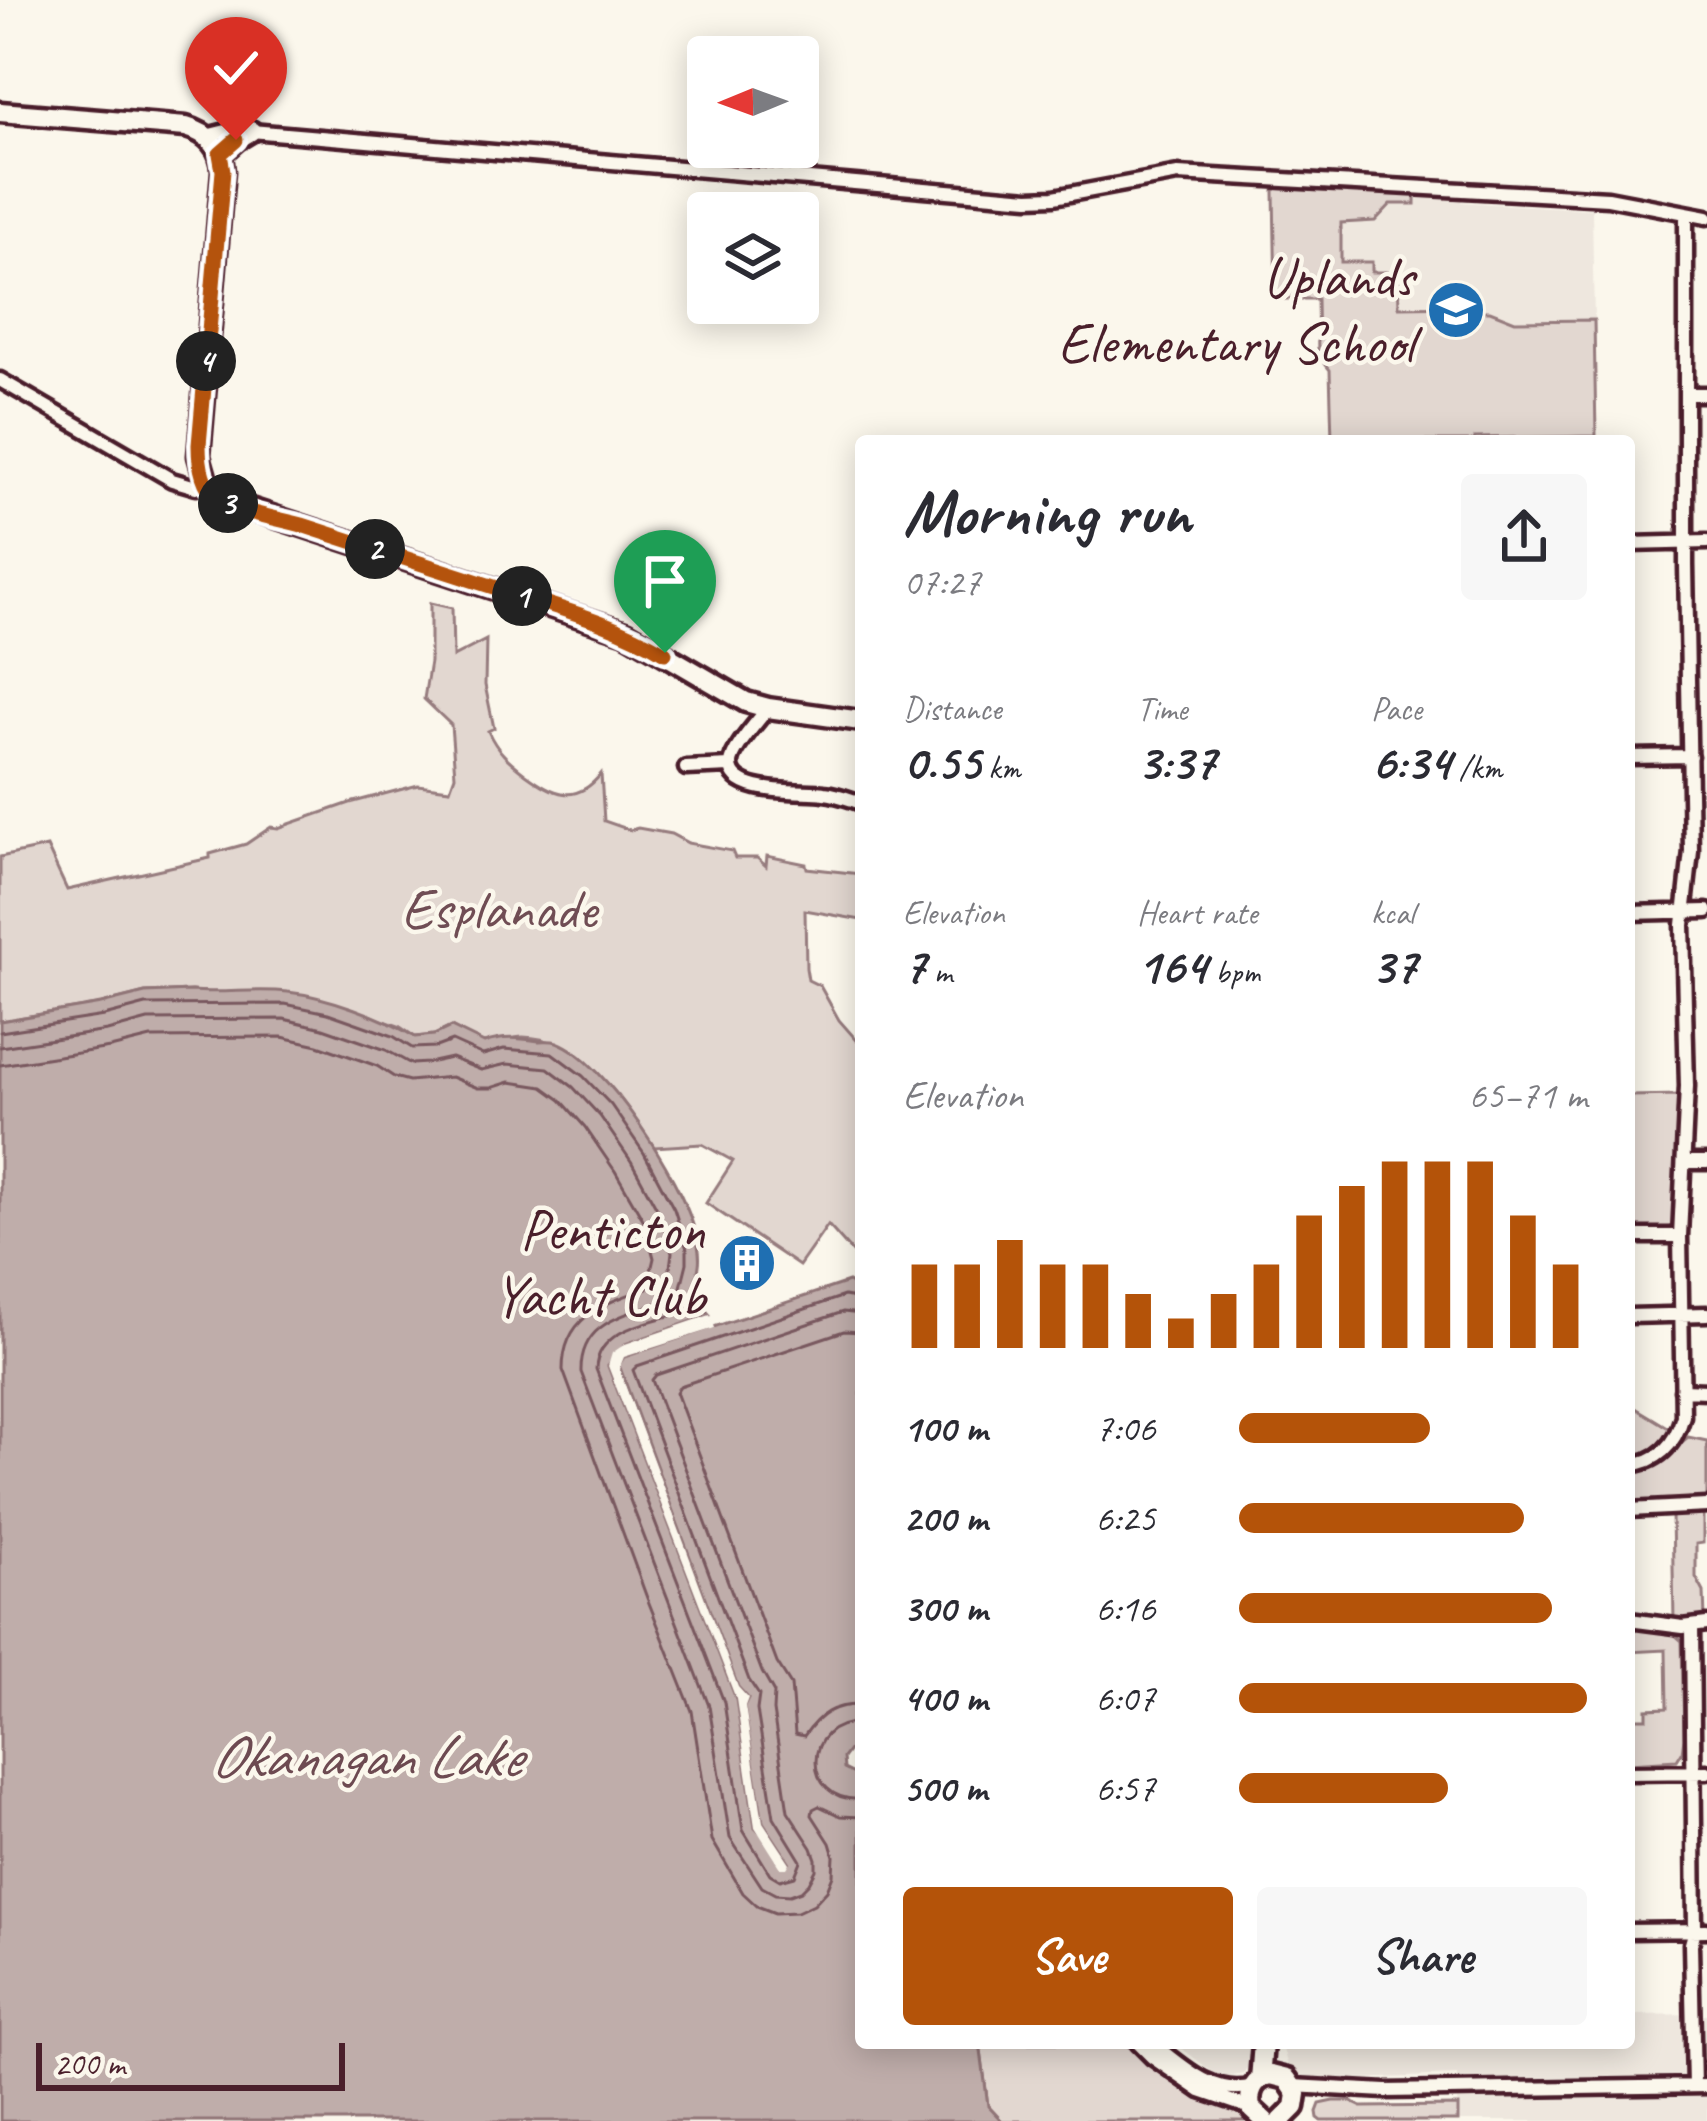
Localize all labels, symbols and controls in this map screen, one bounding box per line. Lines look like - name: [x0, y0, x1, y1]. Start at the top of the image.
- pin: [185, 17, 287, 140]
- icon: check: [203, 35, 269, 101]
- north arrow: [687, 36, 819, 168]
- map controls: [687, 36, 819, 324]
- button: layers: [687, 192, 819, 324]
- place label: Uplands Elementary School: [1058, 241, 1423, 379]
- school or university icon: Uplands Elementary School: [1425, 279, 1487, 341]
- pin: 4: [176, 331, 236, 391]
- text: 4: [199, 340, 213, 382]
- text: Morning run: [903, 471, 1191, 554]
- pin: 3: [198, 473, 258, 533]
- button: share: [1461, 474, 1587, 600]
- text: 3: [221, 482, 235, 524]
- pin: 2: [345, 519, 405, 579]
- text: 2: [368, 528, 382, 570]
- pin: [614, 530, 716, 653]
- icon: arrive: [632, 548, 698, 614]
- text: 07:27: [903, 558, 981, 607]
- pin: 1: [492, 566, 552, 626]
- text: 1: [515, 575, 529, 617]
- text: Distance: [903, 688, 1001, 730]
- text: Time: [1137, 688, 1188, 730]
- text: Pace: [1371, 688, 1422, 730]
- text: 0.55: [903, 730, 980, 794]
- text: 3:37: [1137, 730, 1216, 794]
- text: 6:34: [1371, 730, 1451, 794]
- text: km: [980, 747, 1021, 789]
- text: /km: [1451, 747, 1502, 789]
- park label: Esplanade: [401, 873, 600, 945]
- text: Elevation: [903, 892, 1005, 934]
- text: Heart rate: [1137, 892, 1257, 934]
- text: kcal: [1371, 892, 1415, 934]
- text: 7: [903, 934, 926, 998]
- text: 164: [1137, 934, 1207, 998]
- text: 37: [1371, 934, 1417, 998]
- text: m: [926, 951, 952, 993]
- text: bpm: [1207, 951, 1260, 993]
- text: Elevation: [903, 1071, 1023, 1120]
- text: 65–71 m: [1468, 1071, 1587, 1120]
- place label: Penticton Yacht Club: [494, 1194, 708, 1332]
- building icon: Penticton Yacht Club: [716, 1232, 778, 1294]
- text: 100 m: [903, 1404, 987, 1453]
- text: 7:06: [1095, 1404, 1155, 1453]
- text: 200 m: [903, 1494, 987, 1543]
- text: 6:25: [1095, 1494, 1155, 1543]
- text: 300 m: [903, 1584, 987, 1633]
- text: 6:16: [1095, 1584, 1155, 1633]
- text: 400 m: [903, 1674, 987, 1723]
- text: 6:07: [1095, 1674, 1155, 1723]
- water label: Okanagan Lake: [210, 1718, 529, 1794]
- text: 500 m: [903, 1764, 987, 1813]
- text: 6:57: [1095, 1764, 1155, 1813]
- button: Save: [903, 1887, 1233, 2025]
- button: Share: [1257, 1887, 1587, 2025]
- scale bar: [36, 2037, 345, 2090]
- text: 200 m: [54, 2043, 125, 2085]

